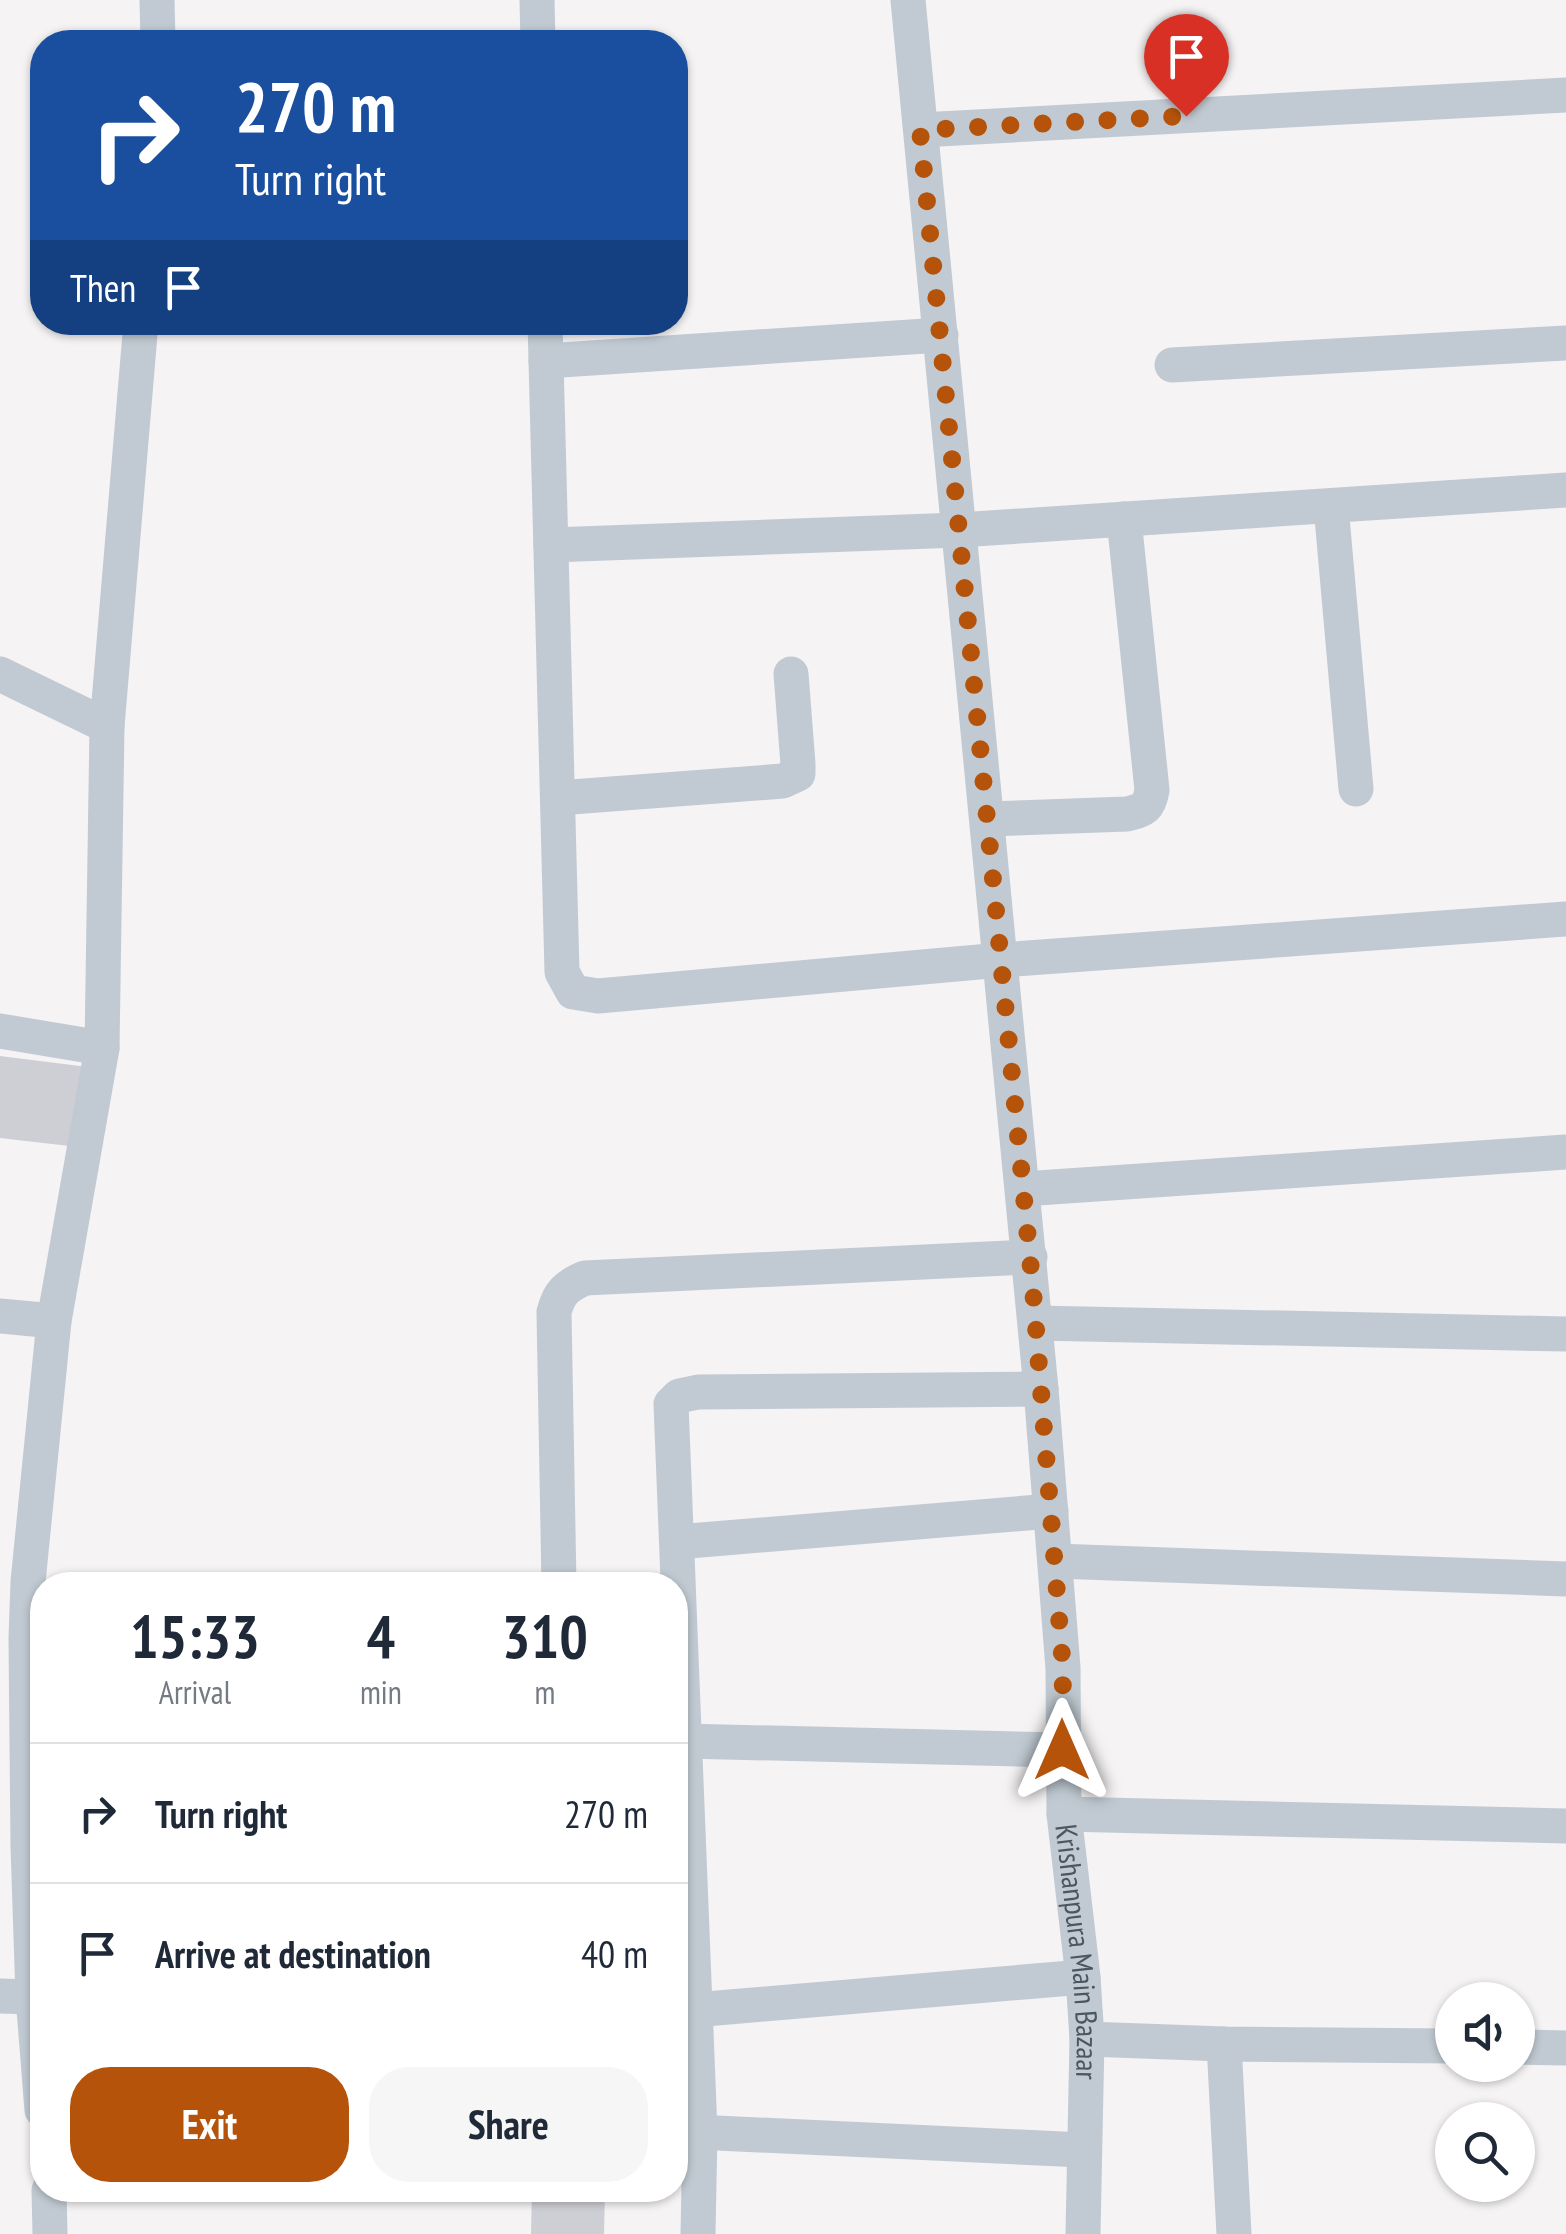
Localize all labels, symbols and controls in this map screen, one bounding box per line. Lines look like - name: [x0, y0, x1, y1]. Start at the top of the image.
- pin: [1144, 14, 1229, 117]
- icon: arrive: [1159, 29, 1214, 84]
- text: 270 m: [235, 61, 396, 151]
- icon: right: [70, 70, 200, 200]
- text: Turn right: [235, 149, 386, 207]
- icon: arrive: [156, 260, 211, 315]
- text: Then: [70, 263, 136, 312]
- text: 15:33: [130, 1597, 260, 1675]
- text: 4: [367, 1597, 395, 1675]
- text: 310: [502, 1597, 588, 1675]
- text: Arrival: [159, 1671, 231, 1713]
- text: min: [360, 1671, 402, 1713]
- text: m: [534, 1671, 555, 1713]
- position arrow: [1010, 1698, 1114, 1802]
- icon: right: [70, 1786, 125, 1841]
- text: Turn right: [155, 1789, 287, 1838]
- text: 270 m: [564, 1789, 648, 1838]
- street label: Krishanpura Main Bazaar: [1047, 1822, 1108, 2081]
- icon: arrive: [70, 1926, 125, 1981]
- text: Arrive at destination: [155, 1929, 431, 1978]
- text: 40 m: [581, 1929, 648, 1978]
- map controls: [1435, 1982, 1535, 2202]
- button: sound: [1435, 1982, 1535, 2082]
- button: Exit: [70, 2067, 349, 2182]
- button: Share: [369, 2067, 648, 2182]
- button: search: [1435, 2102, 1535, 2202]

